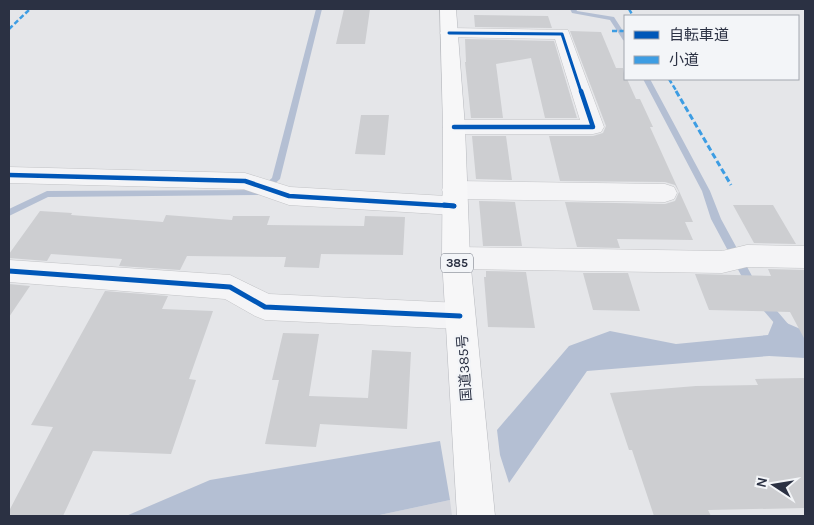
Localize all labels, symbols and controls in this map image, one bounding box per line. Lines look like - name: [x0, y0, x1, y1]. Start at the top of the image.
- legend: [624, 15, 799, 80]
- text: 自転車道: [669, 26, 729, 44]
- text: 小道: [669, 51, 699, 69]
- road number: 385: [441, 254, 473, 272]
- street label: 国道385号: [454, 334, 475, 402]
- north arrow: [749, 460, 799, 510]
- text: N: [752, 476, 771, 489]

